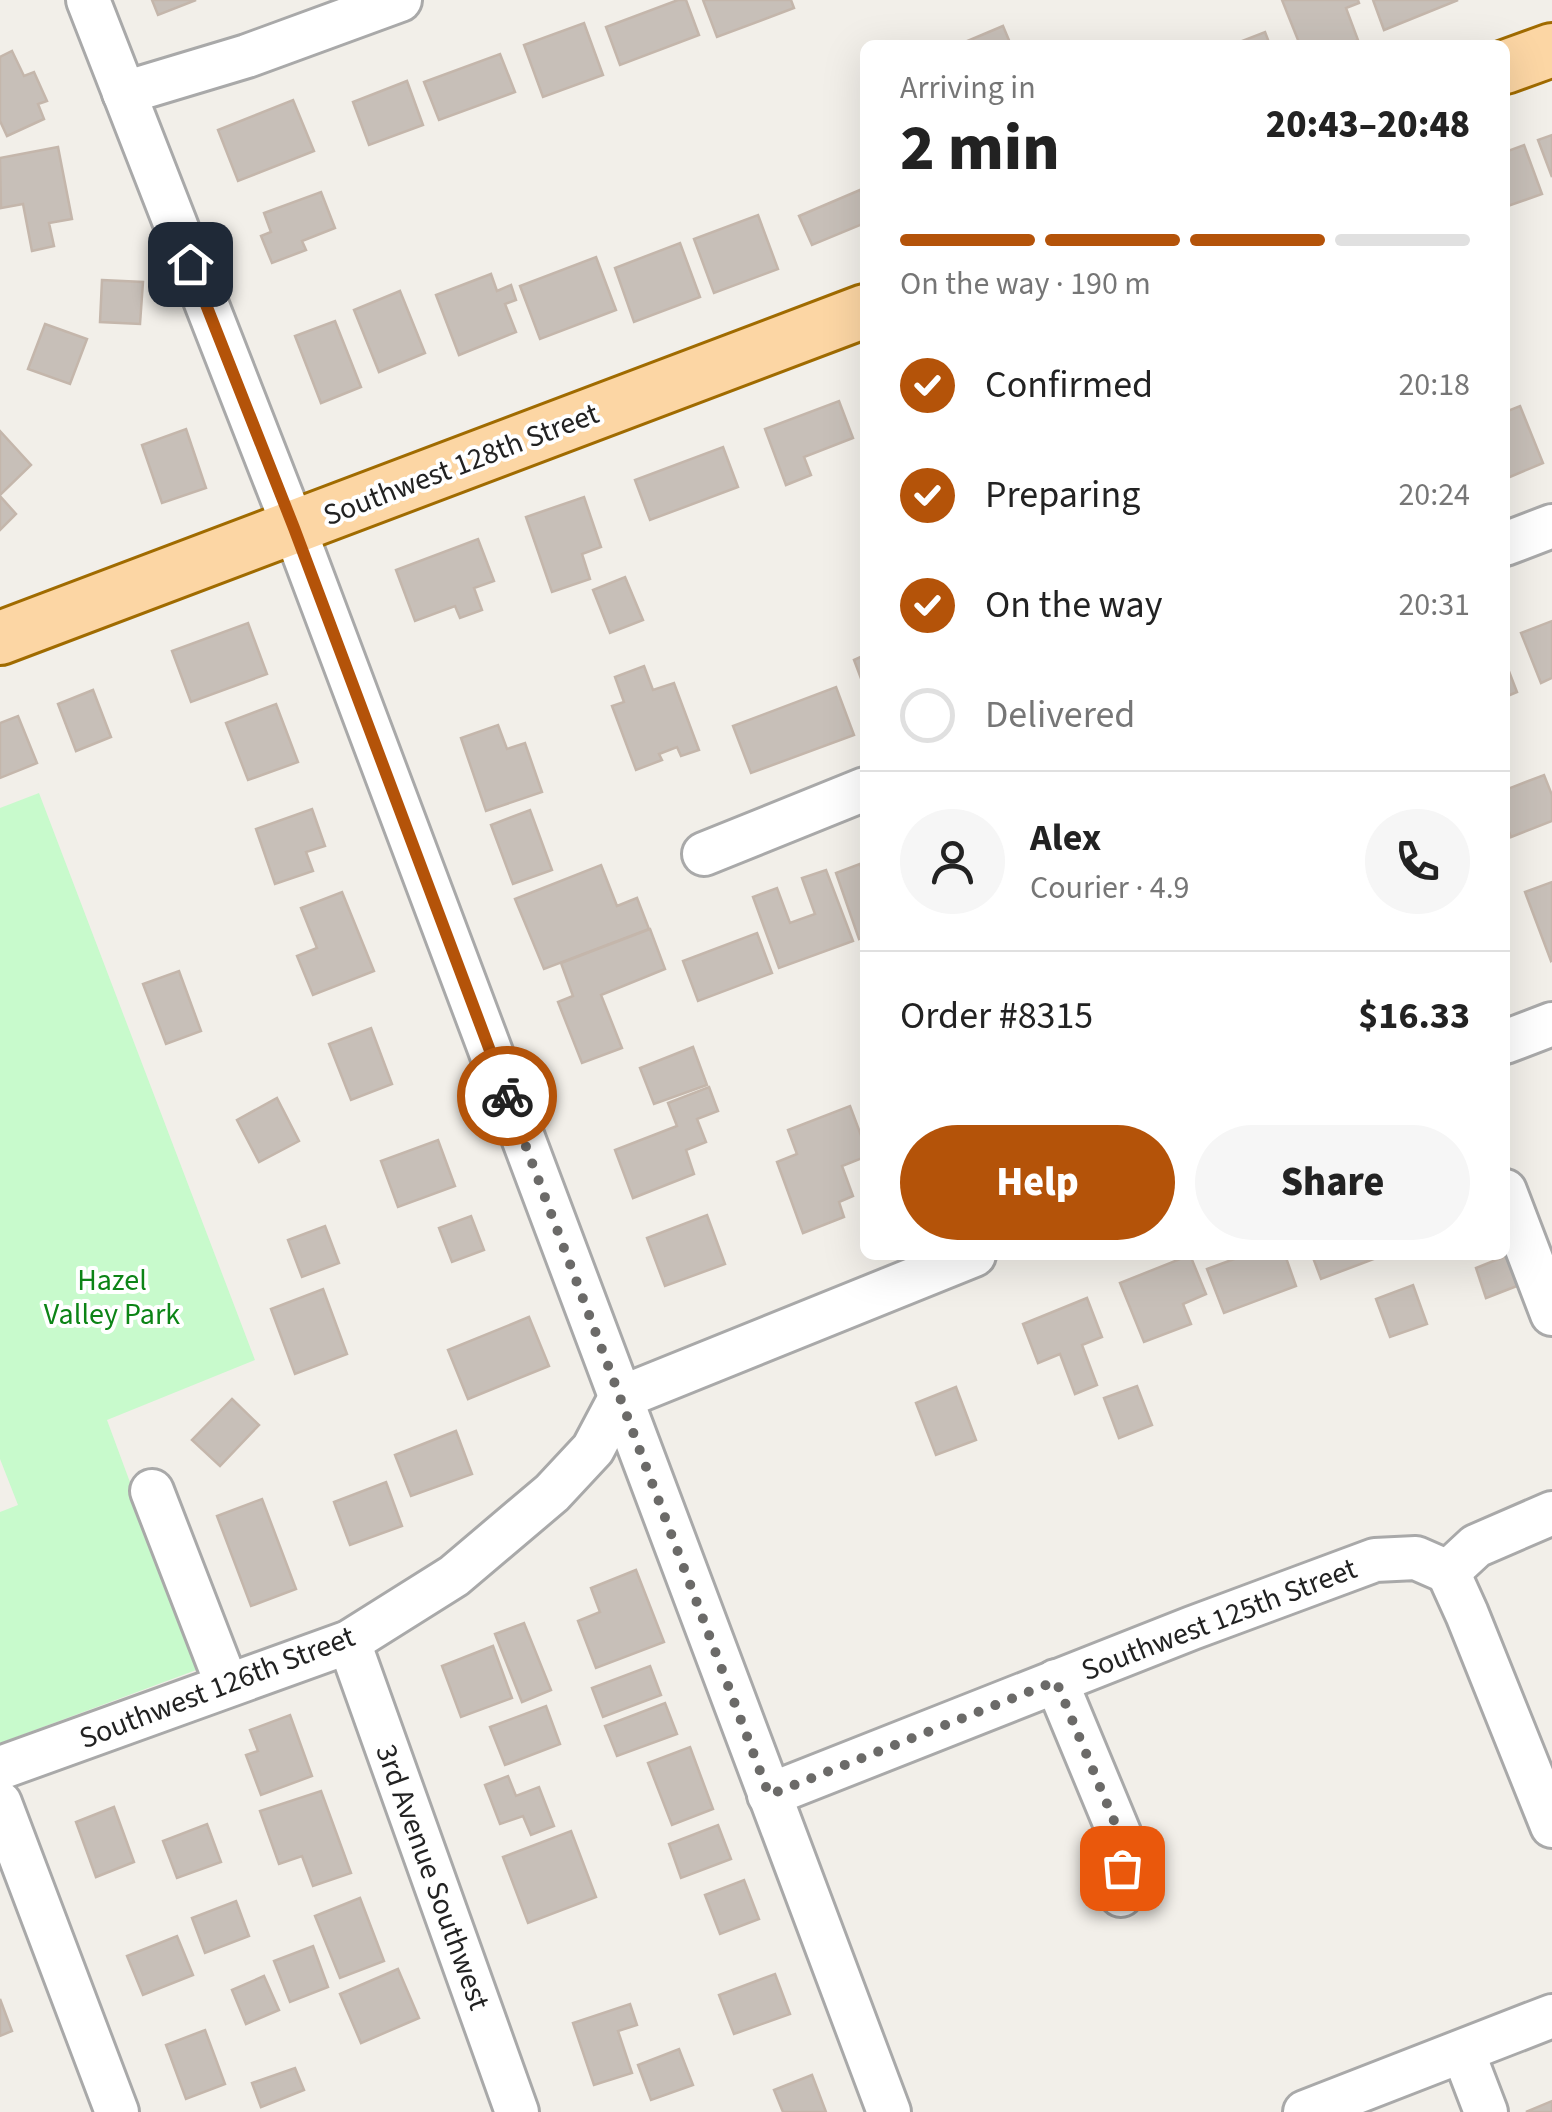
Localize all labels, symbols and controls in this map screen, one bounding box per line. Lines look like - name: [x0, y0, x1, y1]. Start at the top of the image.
- text: Arriving in: [900, 65, 1036, 111]
- text: 20:43–20:48: [1266, 98, 1470, 152]
- text: 2 min: [900, 102, 1060, 195]
- pin: [148, 222, 233, 307]
- icon: home: [163, 237, 218, 292]
- text: On the way · 190 m: [900, 261, 1151, 307]
- icon: check: [900, 358, 955, 413]
- text: Confirmed: [985, 358, 1153, 412]
- text: 20:18: [1398, 362, 1470, 408]
- street label: Southwest 128th Street: [317, 392, 605, 537]
- icon: check: [900, 468, 955, 523]
- text: Preparing: [985, 468, 1140, 522]
- text: 20:24: [1398, 472, 1470, 518]
- icon: check: [900, 578, 955, 633]
- text: On the way: [985, 578, 1162, 632]
- text: 20:31: [1398, 582, 1470, 628]
- text: Delivered: [985, 688, 1135, 742]
- button: person: [900, 809, 1005, 914]
- button: phone: [1365, 809, 1470, 914]
- text: Alex: [1030, 811, 1101, 865]
- text: Courier · 4.9: [1030, 865, 1190, 911]
- text: Order #8315: [900, 989, 1093, 1043]
- text: $16.33: [1358, 989, 1470, 1043]
- courier: [457, 1046, 557, 1146]
- icon: bike: [480, 1069, 535, 1124]
- button: Help: [900, 1125, 1175, 1240]
- button: Share: [1195, 1125, 1470, 1240]
- park label: Hazel Valley Park: [44, 1259, 180, 1336]
- street label: Southwest 125th Street: [1075, 1547, 1363, 1692]
- street label: Southwest 126th Street: [73, 1615, 361, 1760]
- street label: 3rd Avenue Southwest: [365, 1738, 501, 2016]
- pin: [1080, 1826, 1165, 1911]
- icon: bag: [1095, 1841, 1150, 1896]

